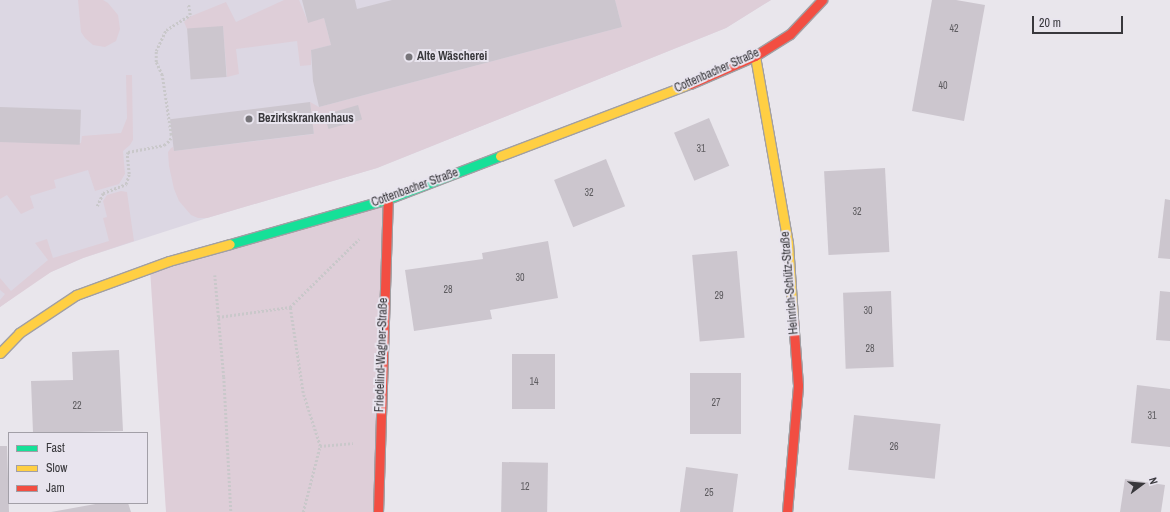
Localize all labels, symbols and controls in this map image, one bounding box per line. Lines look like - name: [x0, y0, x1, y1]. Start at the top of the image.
- scale bar: [1034, 8, 1125, 34]
- text: 20 m: [1039, 15, 1061, 31]
- house number: 42: [949, 23, 959, 35]
- street label: Cottenbacher Straße: [672, 46, 762, 96]
- place label: Alte Wäscherei: [417, 50, 487, 64]
- marker: Alte Wäscherei: [404, 52, 414, 62]
- house number: 40: [938, 80, 948, 92]
- place label: Bezirkskrankenhaus: [258, 112, 354, 126]
- marker: Bezirkskrankenhaus: [243, 113, 255, 125]
- house number: 31: [696, 143, 706, 155]
- street label: Cottenbacher Straße: [370, 166, 460, 210]
- house number: 32: [584, 187, 594, 199]
- house number: 32: [852, 206, 862, 218]
- street label: Heinrich-Schütz-Straße: [778, 231, 802, 335]
- house number: 30: [515, 272, 525, 284]
- house number: 28: [443, 284, 453, 296]
- house number: 29: [714, 290, 724, 302]
- street label: Friedelind-Wagner-Straße: [373, 298, 391, 412]
- house number: 30: [863, 305, 873, 317]
- house number: 28: [865, 343, 875, 355]
- house number: 14: [529, 376, 539, 388]
- house number: 27: [711, 397, 721, 409]
- house number: 22: [72, 400, 82, 412]
- house number: 31: [1147, 410, 1157, 422]
- legend: [8, 432, 148, 504]
- text: Fast: [46, 440, 65, 456]
- house number: 26: [889, 441, 899, 453]
- text: Slow: [46, 460, 67, 476]
- north arrow: [1122, 464, 1162, 504]
- text: N: [1146, 476, 1161, 486]
- text: Jam: [46, 480, 65, 496]
- house number: 12: [520, 481, 530, 493]
- house number: 25: [704, 487, 714, 499]

